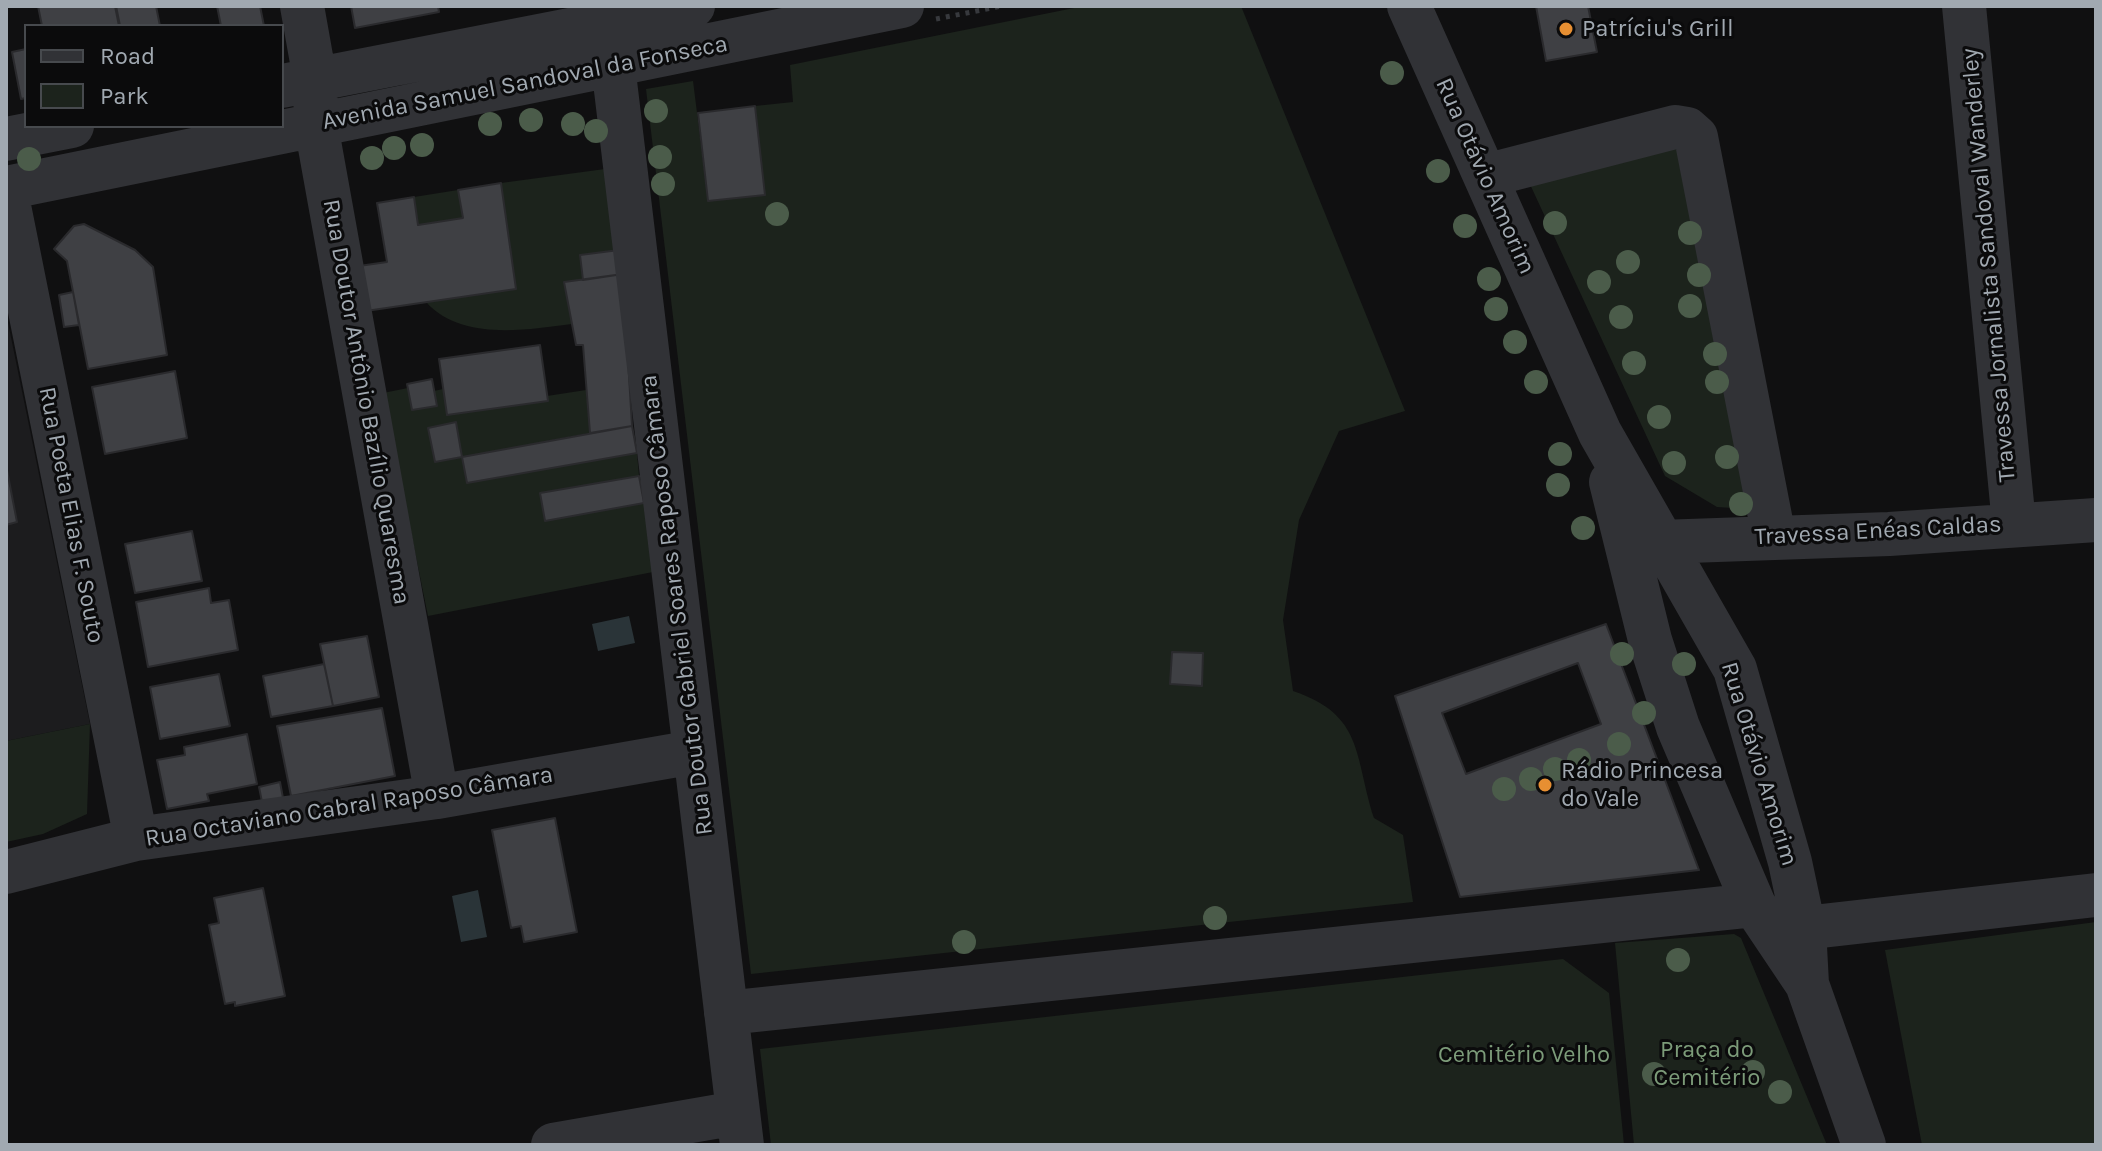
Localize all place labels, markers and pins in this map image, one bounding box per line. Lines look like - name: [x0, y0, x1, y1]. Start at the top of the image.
- place label: Patríciu's Grill: [1582, 15, 1734, 43]
- marker: Patríciu's Grill: [1557, 20, 1575, 38]
- place label: Rádio Princesa do Vale: [1561, 757, 1723, 813]
- marker: Rádio Princesa do Vale: [1536, 776, 1554, 794]

